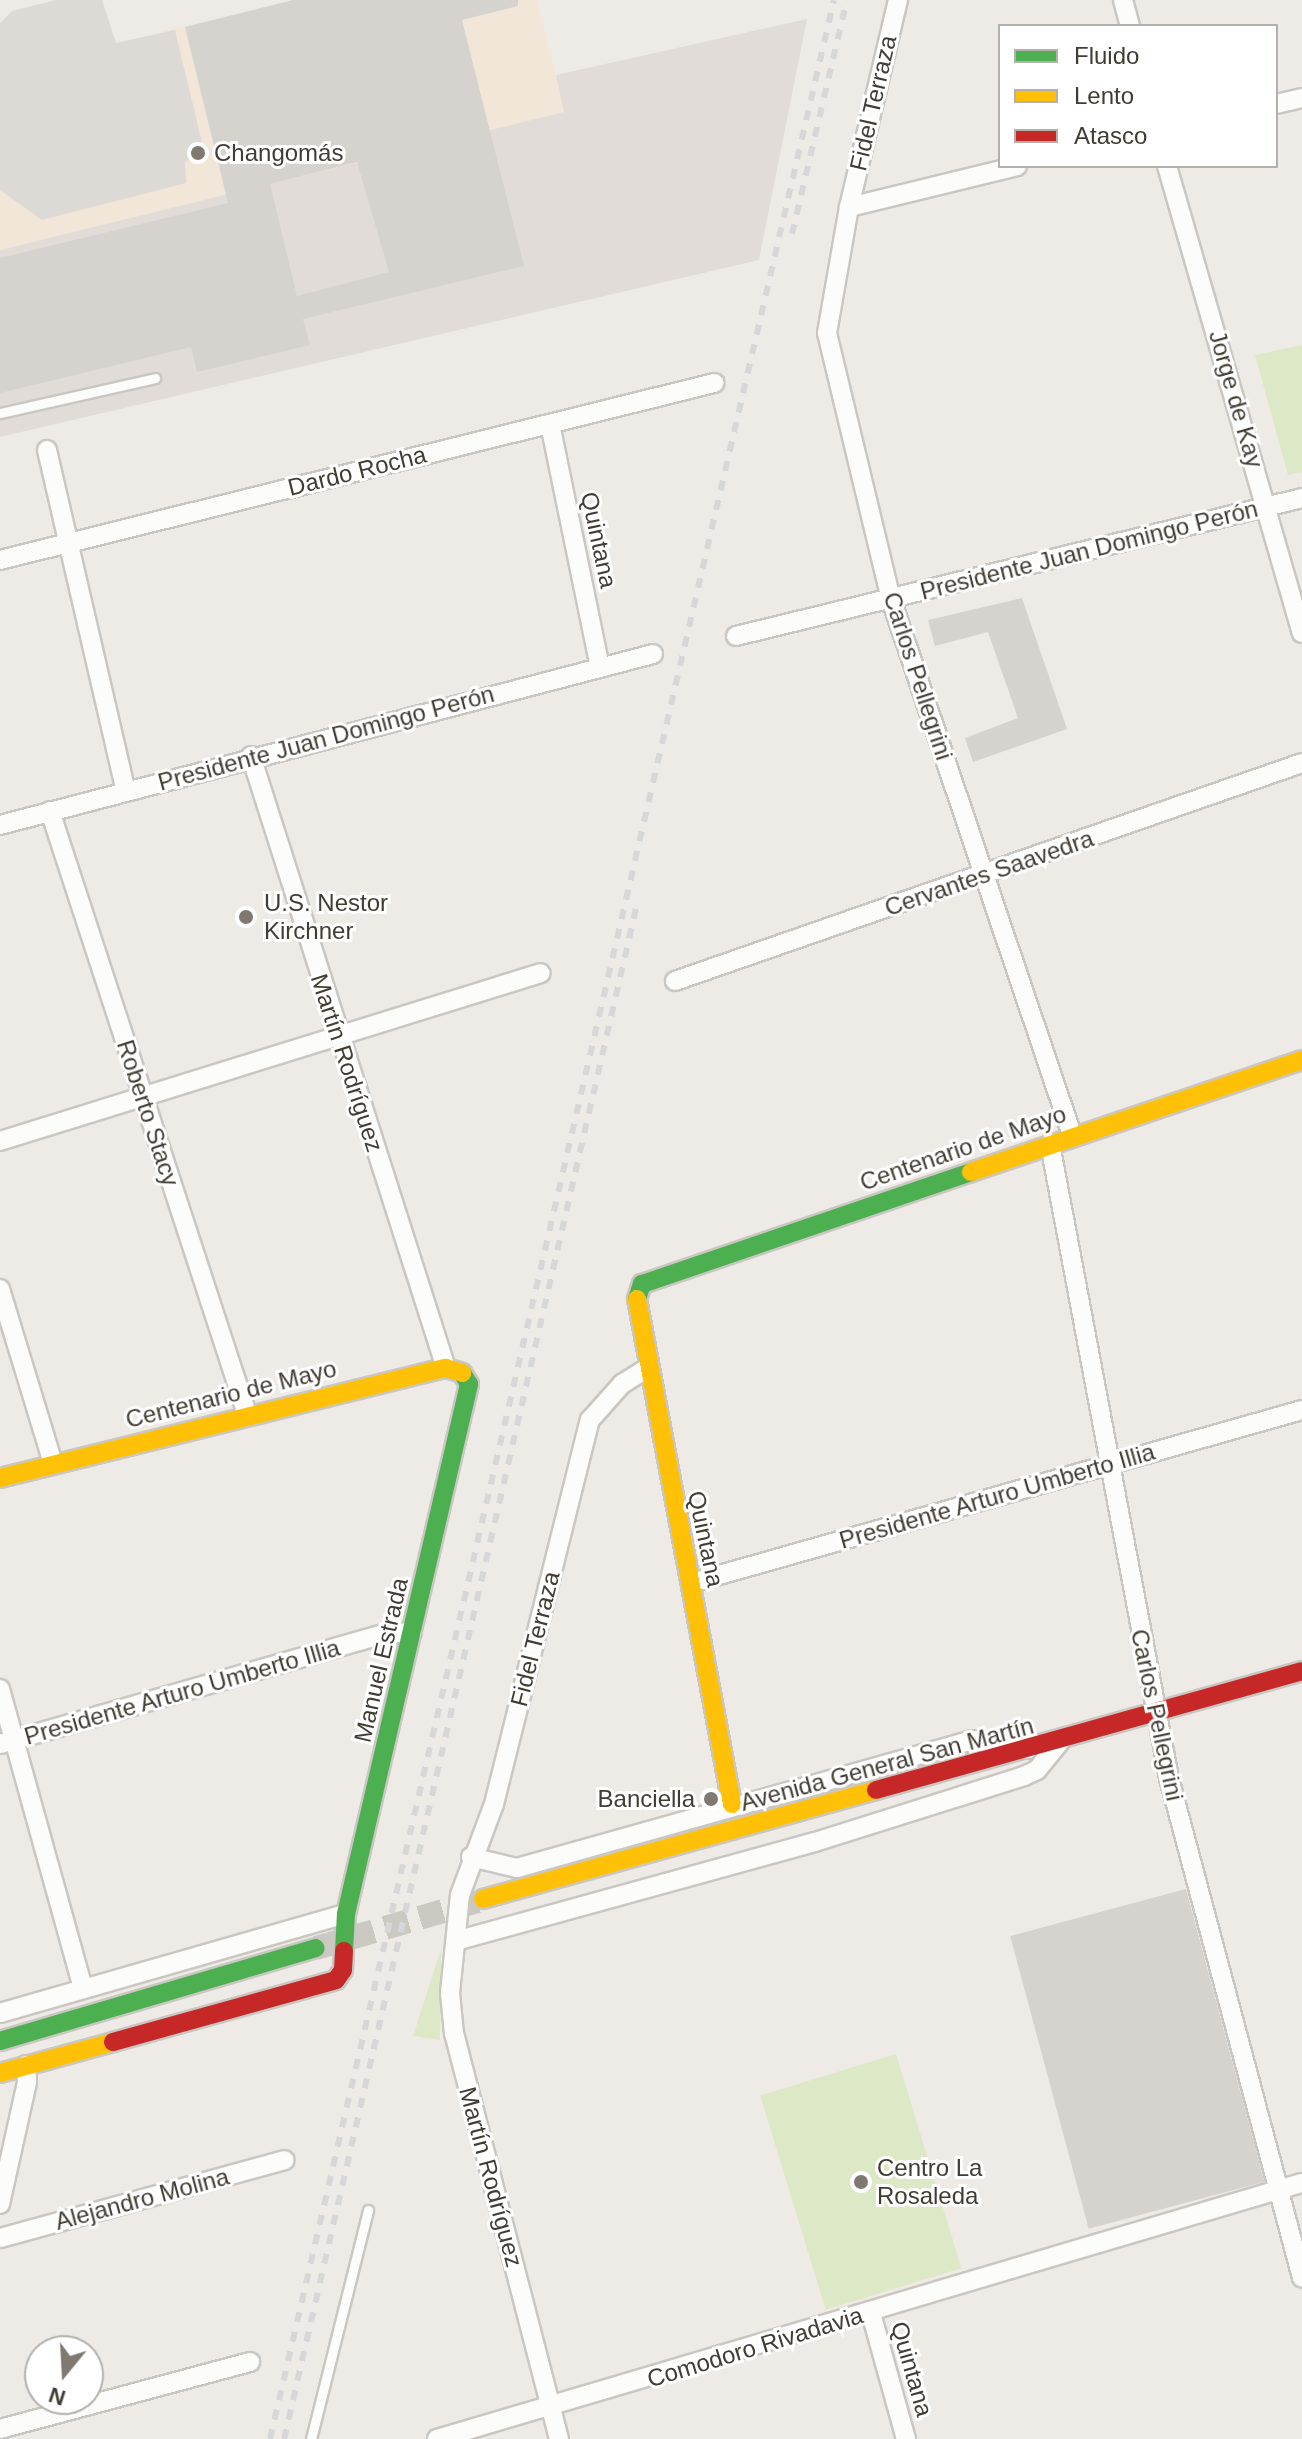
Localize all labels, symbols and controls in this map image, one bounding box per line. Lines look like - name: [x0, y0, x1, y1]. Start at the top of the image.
- legend: [998, 24, 1278, 168]
- street label: Fidel Terraza: [843, 32, 903, 174]
- text: Fluido: [1074, 42, 1139, 69]
- text: Lento: [1074, 82, 1134, 109]
- text: Atasco: [1074, 122, 1147, 149]
- place label: Changomás: [214, 139, 343, 167]
- marker: Changomás: [189, 144, 207, 162]
- street label: Jorge de Kay: [1203, 327, 1269, 471]
- street label: Dardo Rocha: [285, 440, 429, 502]
- street label: Quintana: [575, 489, 623, 591]
- street label: Presidente Juan Domingo Perón: [917, 494, 1261, 606]
- street label: Carlos Pellegrini: [877, 588, 959, 764]
- street label: Presidente Juan Domingo Perón: [155, 679, 497, 797]
- street label: Cervantes Saavedra: [881, 824, 1097, 922]
- place label: U.S. Nestor Kirchner: [264, 889, 388, 945]
- marker: U.S. Nestor Kirchner: [235, 906, 257, 928]
- street label: Martín Rodríguez: [305, 970, 389, 1156]
- street label: Roberto Stacy: [111, 1036, 185, 1190]
- street label: Centenario de Mayo: [856, 1099, 1070, 1197]
- street label: Centenario de Mayo: [123, 1354, 339, 1434]
- street label: Presidente Arturo Umberto Illia: [835, 1437, 1159, 1555]
- street label: Quintana: [682, 1488, 730, 1590]
- street label: Fidel Terraza: [504, 1568, 566, 1710]
- street label: Manuel Estrada: [348, 1575, 414, 1745]
- street label: Carlos Pellegrini: [1125, 1627, 1189, 1803]
- street label: Presidente Arturo Umberto Illia: [20, 1633, 344, 1751]
- street label: Avenida General San Martín: [737, 1711, 1037, 1817]
- place label: Banciella: [598, 1785, 695, 1813]
- marker: Banciella: [702, 1790, 720, 1808]
- street label: Martín Rodríguez: [453, 2084, 529, 2270]
- place label: Centro La Rosaleda: [877, 2154, 982, 2210]
- street label: Alejandro Molina: [52, 2162, 232, 2236]
- marker: Centro La Rosaleda: [852, 2173, 870, 2191]
- street label: Comodoro Rivadavia: [644, 2300, 866, 2394]
- street label: Quintana: [885, 2318, 939, 2420]
- north arrow: [24, 2335, 104, 2415]
- text: N: [46, 2382, 68, 2411]

